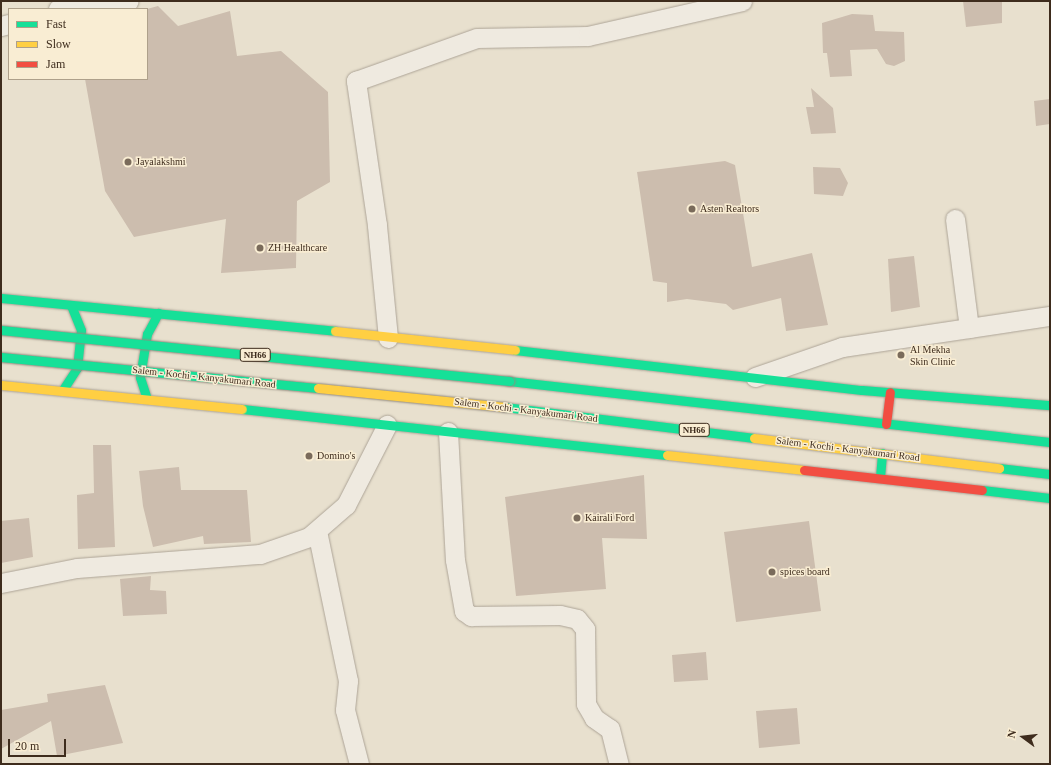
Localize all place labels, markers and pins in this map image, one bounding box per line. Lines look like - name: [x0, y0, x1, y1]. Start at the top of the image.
- place label: Jayalakshmi: [136, 156, 185, 168]
- marker: Jayalakshmi: [123, 157, 133, 167]
- place label: Asten Realtors: [700, 203, 759, 215]
- marker: Asten Realtors: [687, 204, 697, 214]
- place label: ZH Healthcare: [268, 242, 327, 254]
- marker: ZH Healthcare: [255, 243, 265, 253]
- place label: Al Mekha Skin Clinic: [910, 343, 955, 366]
- marker: Al Mekha Skin Clinic: [895, 349, 907, 361]
- place label: Domino's: [317, 450, 355, 462]
- marker: Domino's: [304, 451, 314, 461]
- place label: Kairali Ford: [585, 512, 634, 524]
- marker: Kairali Ford: [572, 513, 582, 523]
- place label: spices board: [780, 566, 830, 578]
- marker: spices board: [767, 567, 777, 577]

